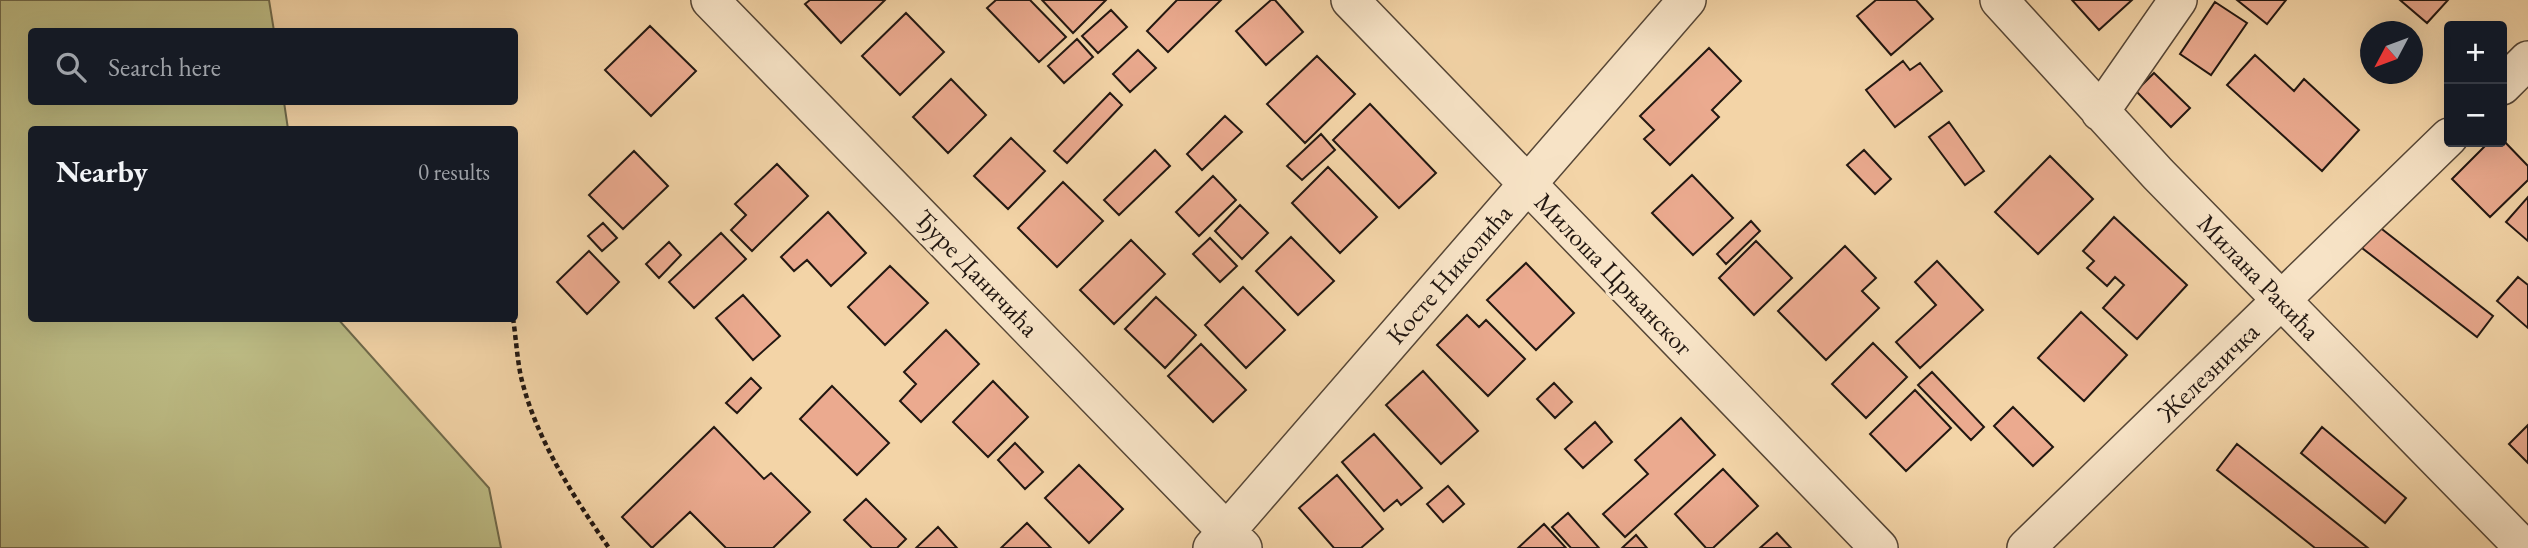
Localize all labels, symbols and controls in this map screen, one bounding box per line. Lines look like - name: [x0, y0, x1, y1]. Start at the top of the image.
- north arrow: [2360, 21, 2423, 84]
- map controls: [2444, 21, 2507, 147]
- button: +: [2444, 21, 2507, 84]
- search box: [28, 28, 518, 105]
- icon: search: [52, 48, 90, 86]
- text: Search here: [108, 50, 221, 84]
- button: −: [2444, 84, 2507, 147]
- text: Nearby: [56, 152, 148, 191]
- text: 0 results: [418, 157, 490, 187]
- street label: Милоша Црњанског: [1527, 185, 1701, 363]
- street label: Косте Николића: [1379, 196, 1520, 351]
- street label: Ђуре Даничића: [908, 202, 1047, 344]
- street label: Милана Ракића: [2190, 207, 2328, 348]
- street label: Железничка: [2149, 315, 2267, 430]

